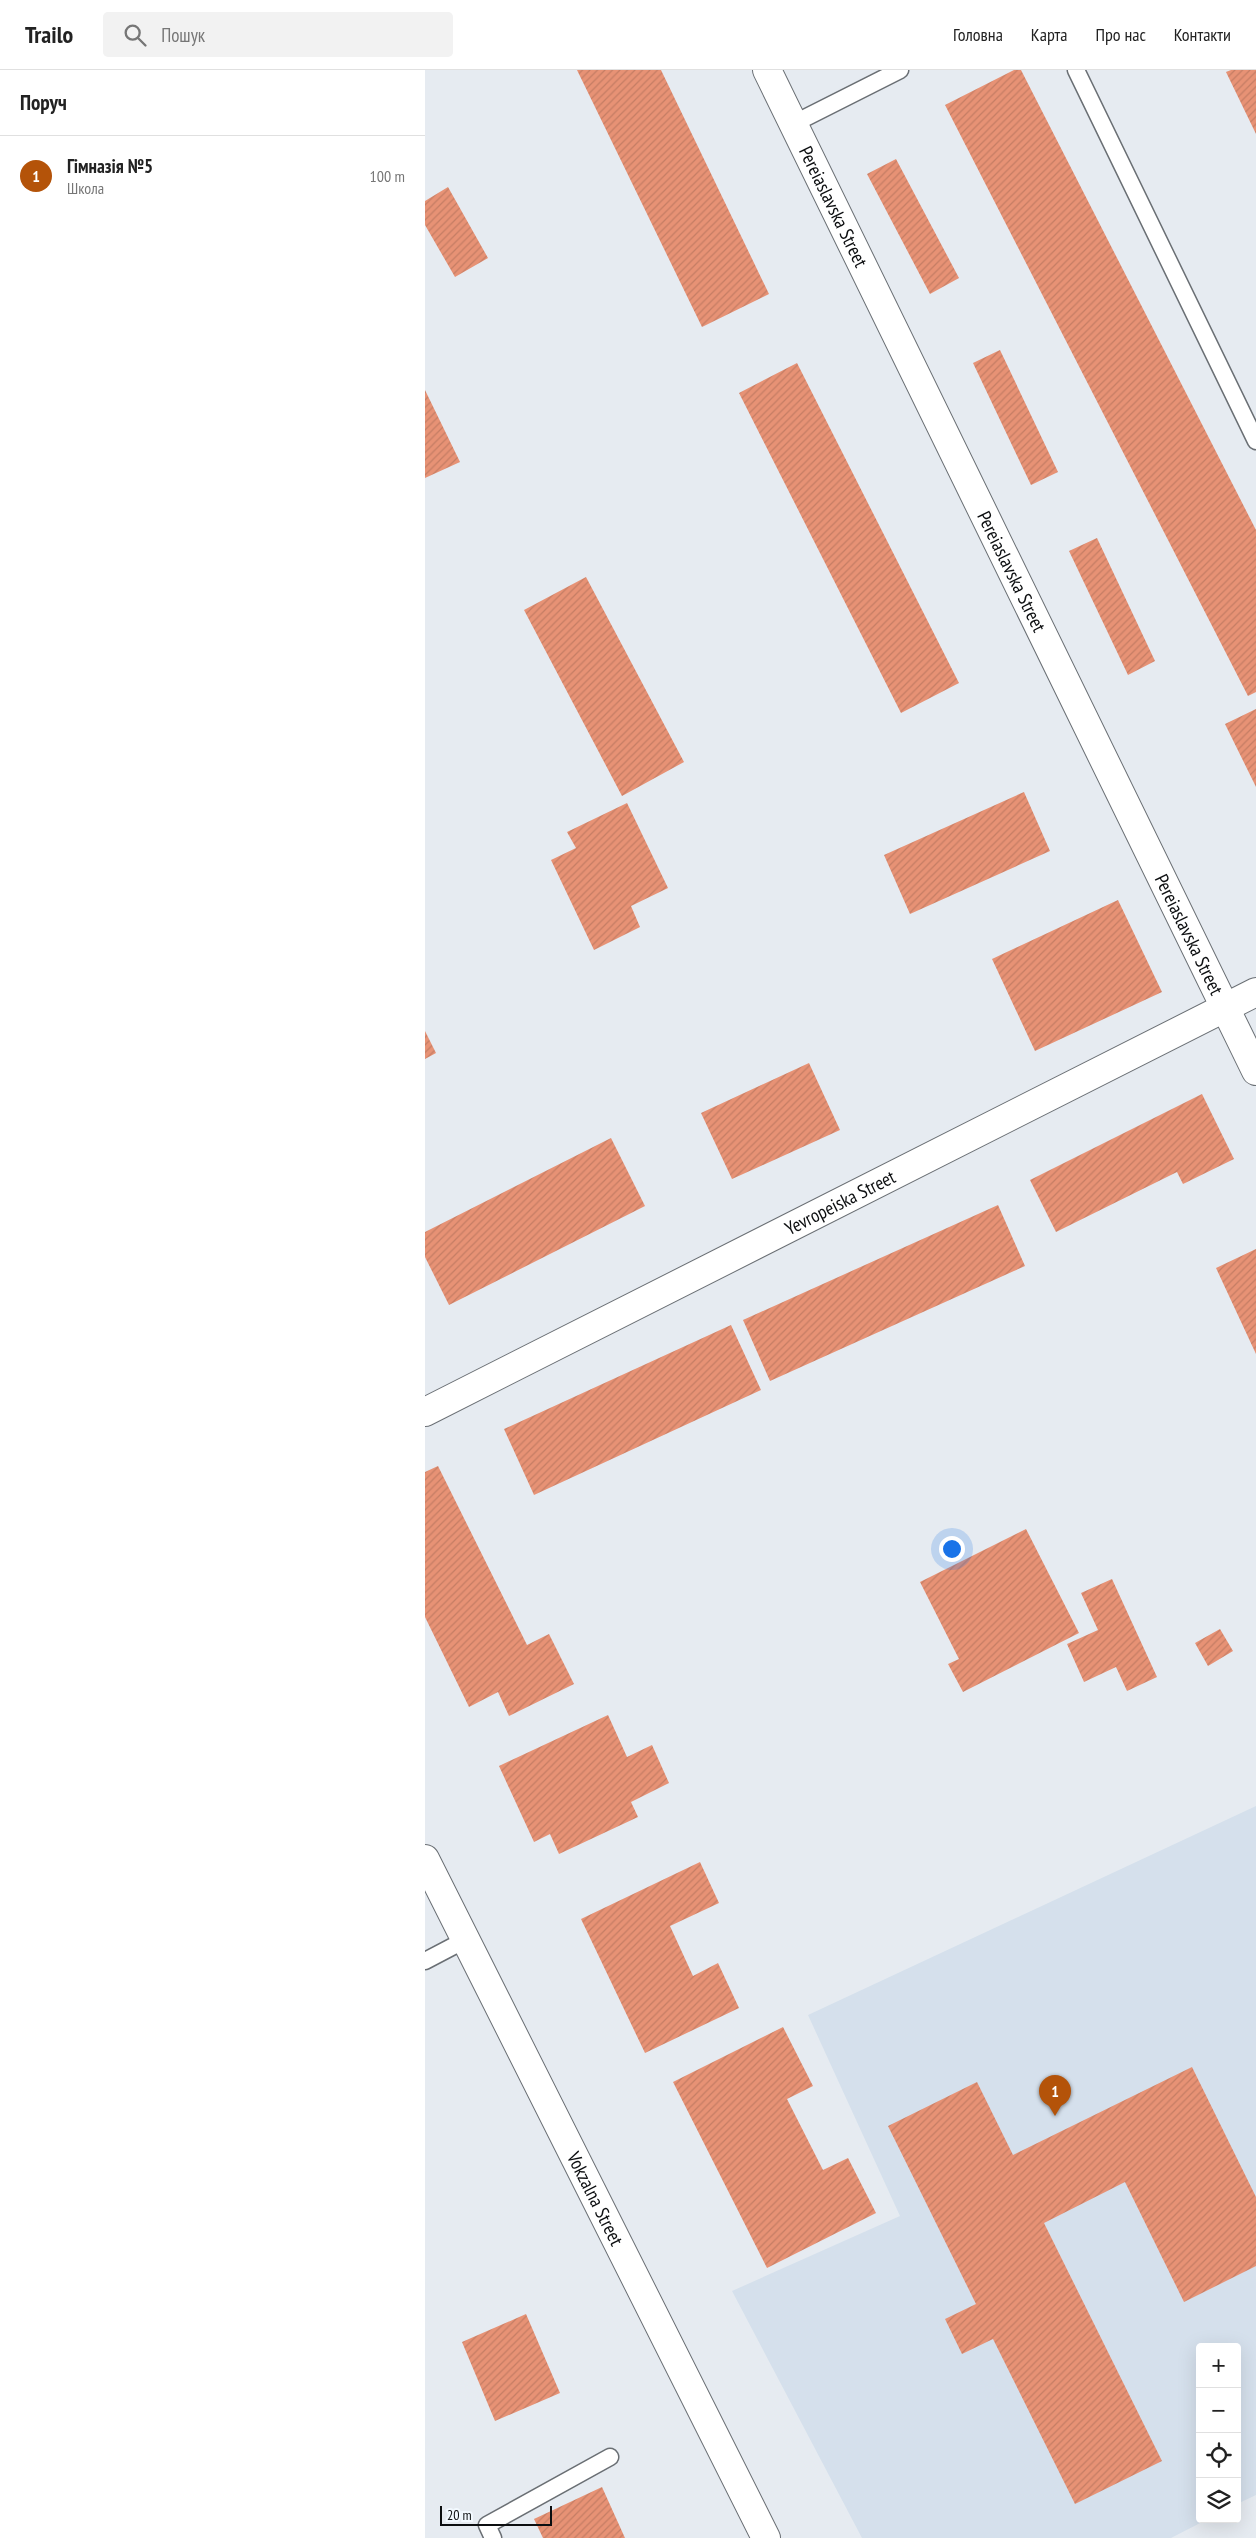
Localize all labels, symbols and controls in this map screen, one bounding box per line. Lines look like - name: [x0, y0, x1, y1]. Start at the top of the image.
- search box: [103, 12, 453, 57]
- text: Trailo: [25, 19, 73, 50]
- icon: search: [121, 21, 149, 49]
- text: Пошук: [161, 23, 205, 47]
- text: Головна: [953, 23, 1003, 46]
- text: Карта: [1031, 23, 1068, 46]
- text: Про нас: [1096, 23, 1146, 46]
- text: Контакти: [1174, 23, 1231, 46]
- text: Поруч: [20, 89, 67, 116]
- street label: Pereiaslavska Street: [794, 142, 874, 272]
- text: Гімназія №5: [67, 154, 153, 178]
- text: 1: [32, 166, 40, 186]
- text: 100 m: [370, 166, 405, 186]
- text: Школа: [67, 178, 104, 198]
- street label: Pereiaslavska Street: [972, 507, 1052, 636]
- street label: Pereiaslavska Street: [1150, 870, 1229, 999]
- street label: Yevropeiska Street: [781, 1164, 900, 1240]
- your location: [939, 1536, 965, 1562]
- pin: 1: [1039, 2075, 1071, 2116]
- street label: Vokzalna Street: [562, 2147, 629, 2250]
- map controls: [1196, 2343, 1241, 2523]
- button: +: [1196, 2343, 1241, 2388]
- button: −: [1196, 2388, 1241, 2433]
- button: locate: [1196, 2433, 1241, 2478]
- button: layers: [1196, 2478, 1241, 2523]
- scale bar: [440, 2503, 553, 2526]
- text: 20 m: [447, 2506, 472, 2524]

